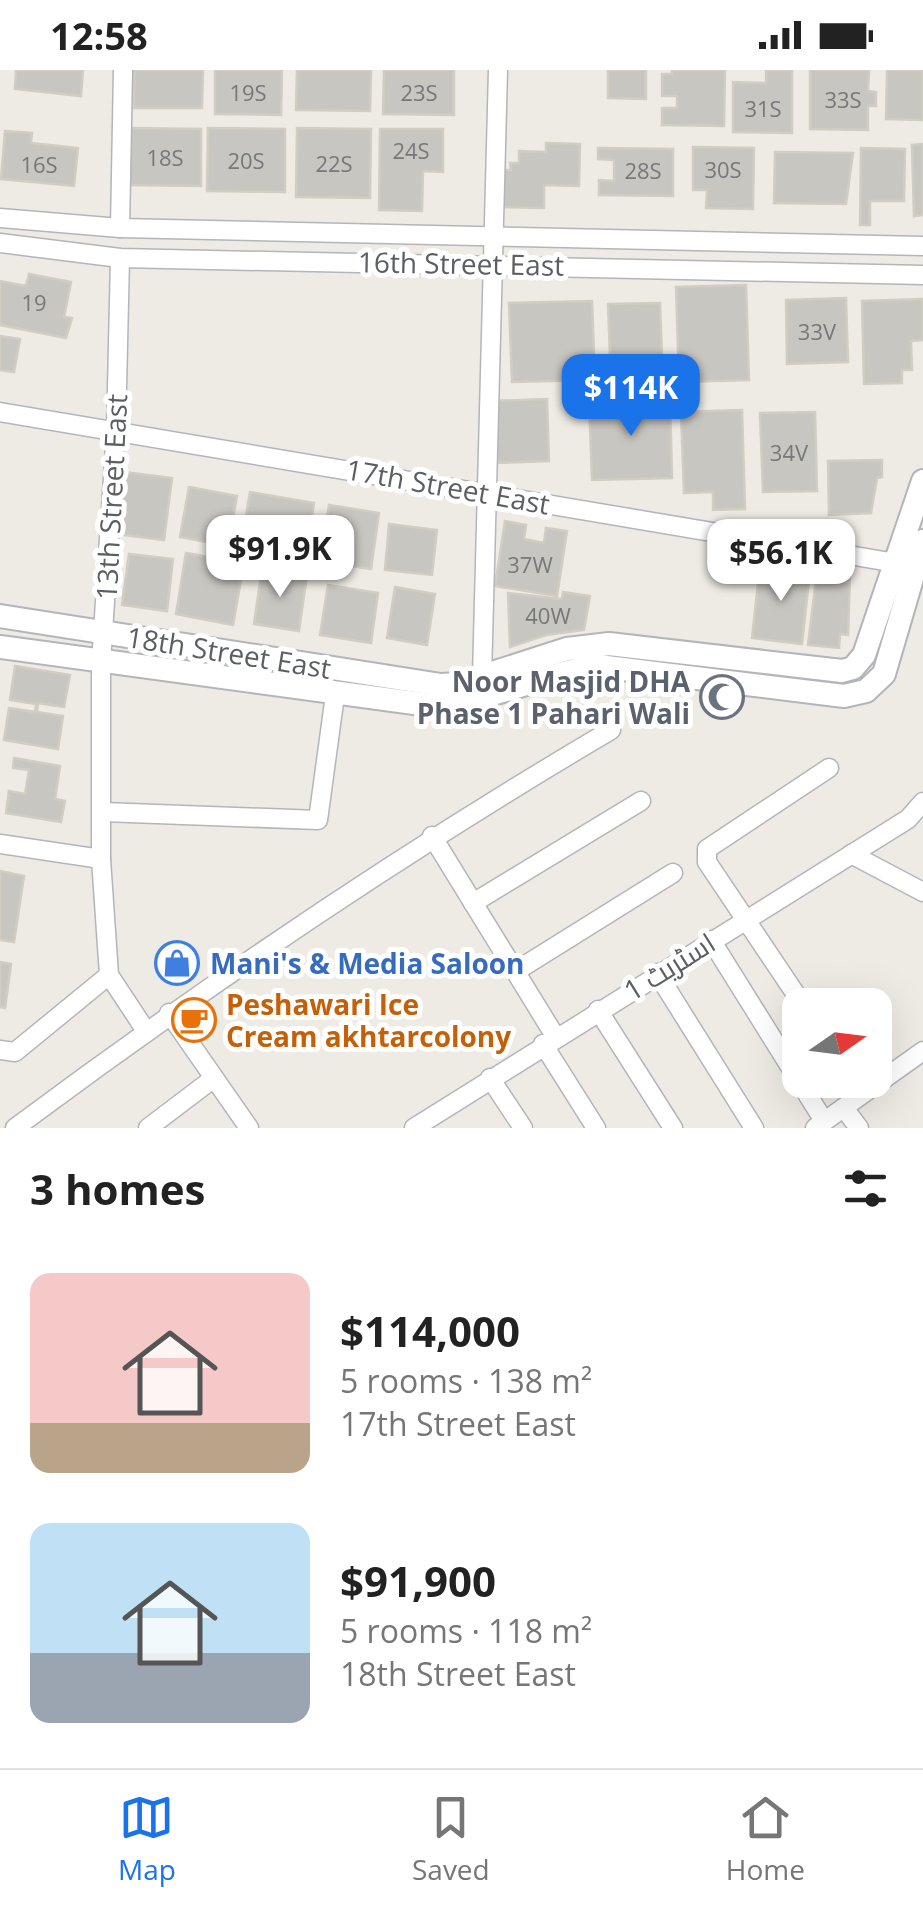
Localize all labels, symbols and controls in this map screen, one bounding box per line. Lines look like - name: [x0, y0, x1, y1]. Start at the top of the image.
- text: 12:58: [50, 9, 148, 61]
- house number: 19S: [229, 77, 267, 107]
- house number: 23S: [400, 77, 438, 107]
- house number: 33S: [824, 84, 862, 114]
- house number: 31S: [744, 93, 782, 123]
- house number: 24S: [392, 135, 430, 165]
- house number: 18S: [146, 142, 184, 172]
- house number: 20S: [227, 145, 265, 175]
- house number: 22S: [315, 148, 353, 178]
- house number: 16S: [20, 149, 58, 179]
- house number: 30S: [704, 154, 742, 184]
- house number: 28S: [624, 155, 662, 185]
- street label: 16th Street East: [357, 242, 565, 284]
- house number: 19: [21, 287, 47, 317]
- house number: 33V: [798, 316, 837, 346]
- pin: $114K: [561, 354, 701, 439]
- text: $114K: [584, 365, 678, 408]
- street label: 13th Street East: [87, 393, 135, 601]
- house number: 34V: [770, 437, 809, 467]
- street label: 17th Street East: [343, 449, 553, 523]
- pin: $91.9K: [199, 515, 361, 600]
- pin: $56.1K: [700, 519, 862, 604]
- text: $91.9K: [228, 526, 332, 569]
- text: $56.1K: [729, 530, 833, 573]
- house number: 37W: [507, 549, 553, 579]
- house number: 40W: [525, 600, 571, 630]
- street label: 18th Street East: [124, 617, 334, 687]
- place label: Noor Masjid DHA Phase 1 Pahari Wali: [417, 662, 691, 732]
- mosque icon: Noor Masjid DHA Phase 1 Pahari Wali: [699, 674, 745, 720]
- street label: اسٹریٹ 1: [616, 923, 722, 1009]
- shop icon: Mani's & Media Saloon: [154, 940, 200, 986]
- place label: Mani's & Media Saloon: [210, 944, 525, 982]
- place label: Peshawari Ice Cream akhtarcolony: [226, 985, 511, 1055]
- north arrow: [782, 988, 892, 1098]
- map controls: [782, 988, 892, 1098]
- cafe icon: Peshawari Ice Cream akhtarcolony: [171, 997, 217, 1043]
- text: 3 homes: [30, 1160, 205, 1217]
- icon: filters: [838, 1161, 893, 1216]
- text: $114,000: [340, 1302, 520, 1359]
- icon: home: [110, 1313, 230, 1433]
- text: 5 rooms · 138 m²: [340, 1359, 592, 1402]
- text: 17th Street East: [340, 1402, 576, 1445]
- text: $91,900: [340, 1552, 496, 1609]
- icon: home: [110, 1563, 230, 1683]
- text: 5 rooms · 118 m²: [340, 1609, 592, 1652]
- text: 18th Street East: [340, 1652, 576, 1695]
- tab: Map: [118, 1790, 176, 1888]
- tab: Saved: [412, 1790, 490, 1888]
- tab: Home: [726, 1790, 805, 1888]

